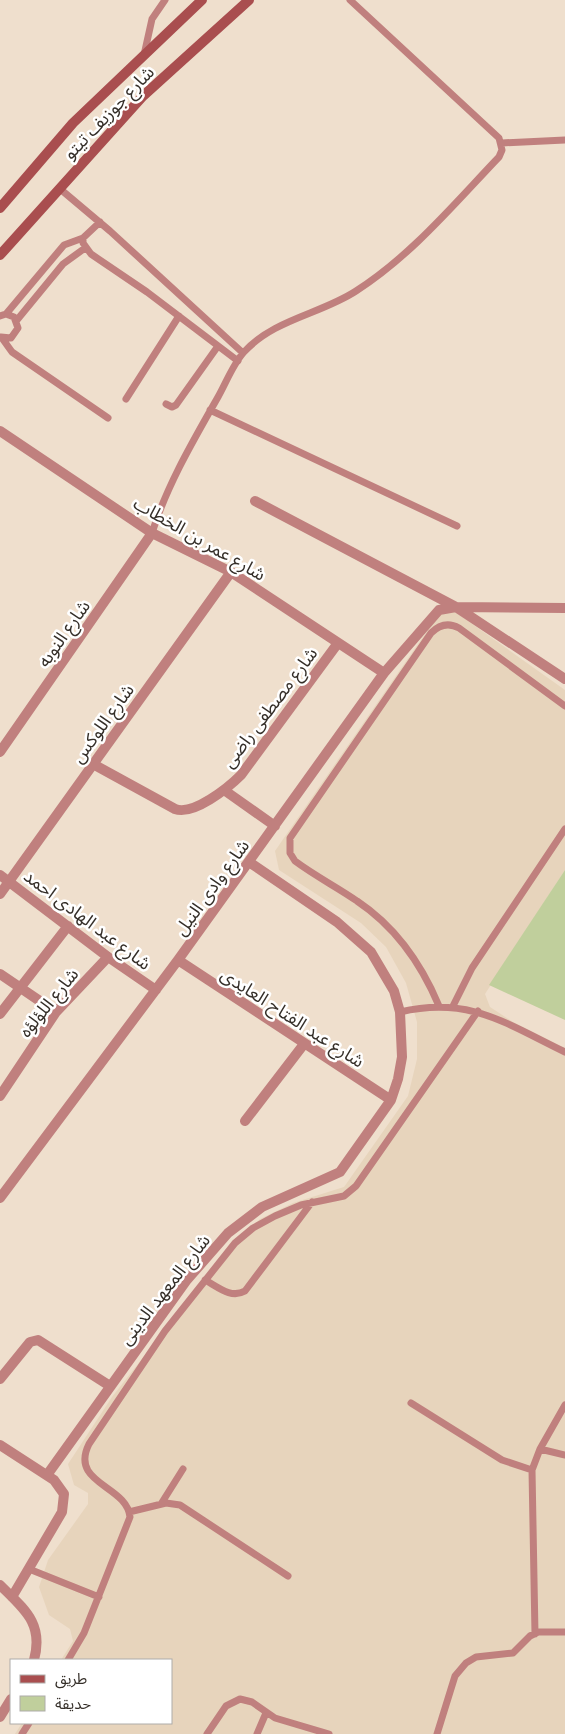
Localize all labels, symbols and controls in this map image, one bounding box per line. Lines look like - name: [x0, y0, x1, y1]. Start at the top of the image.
- street label: شارع جوزيف تيتو: [57, 60, 161, 166]
- street label: شارع عمر بن الخطاب: [128, 490, 271, 588]
- street label: شارع النوبه: [31, 595, 97, 673]
- street label: شارع مصطفى راضى: [216, 642, 325, 774]
- street label: شارع اللوكس: [65, 678, 141, 769]
- street label: شارع وادى النيل: [168, 834, 256, 942]
- street label: شارع عبد الهادى احمد: [18, 863, 157, 977]
- street label: شارع اللؤلؤه: [13, 962, 86, 1044]
- street label: شارع عبد الفتاح العايدى: [215, 962, 369, 1075]
- street label: شارع المعهد الدينى: [113, 1229, 217, 1351]
- legend: [10, 1659, 172, 1724]
- text: طريق: [55, 1668, 87, 1689]
- text: حديقة: [55, 1693, 91, 1713]

